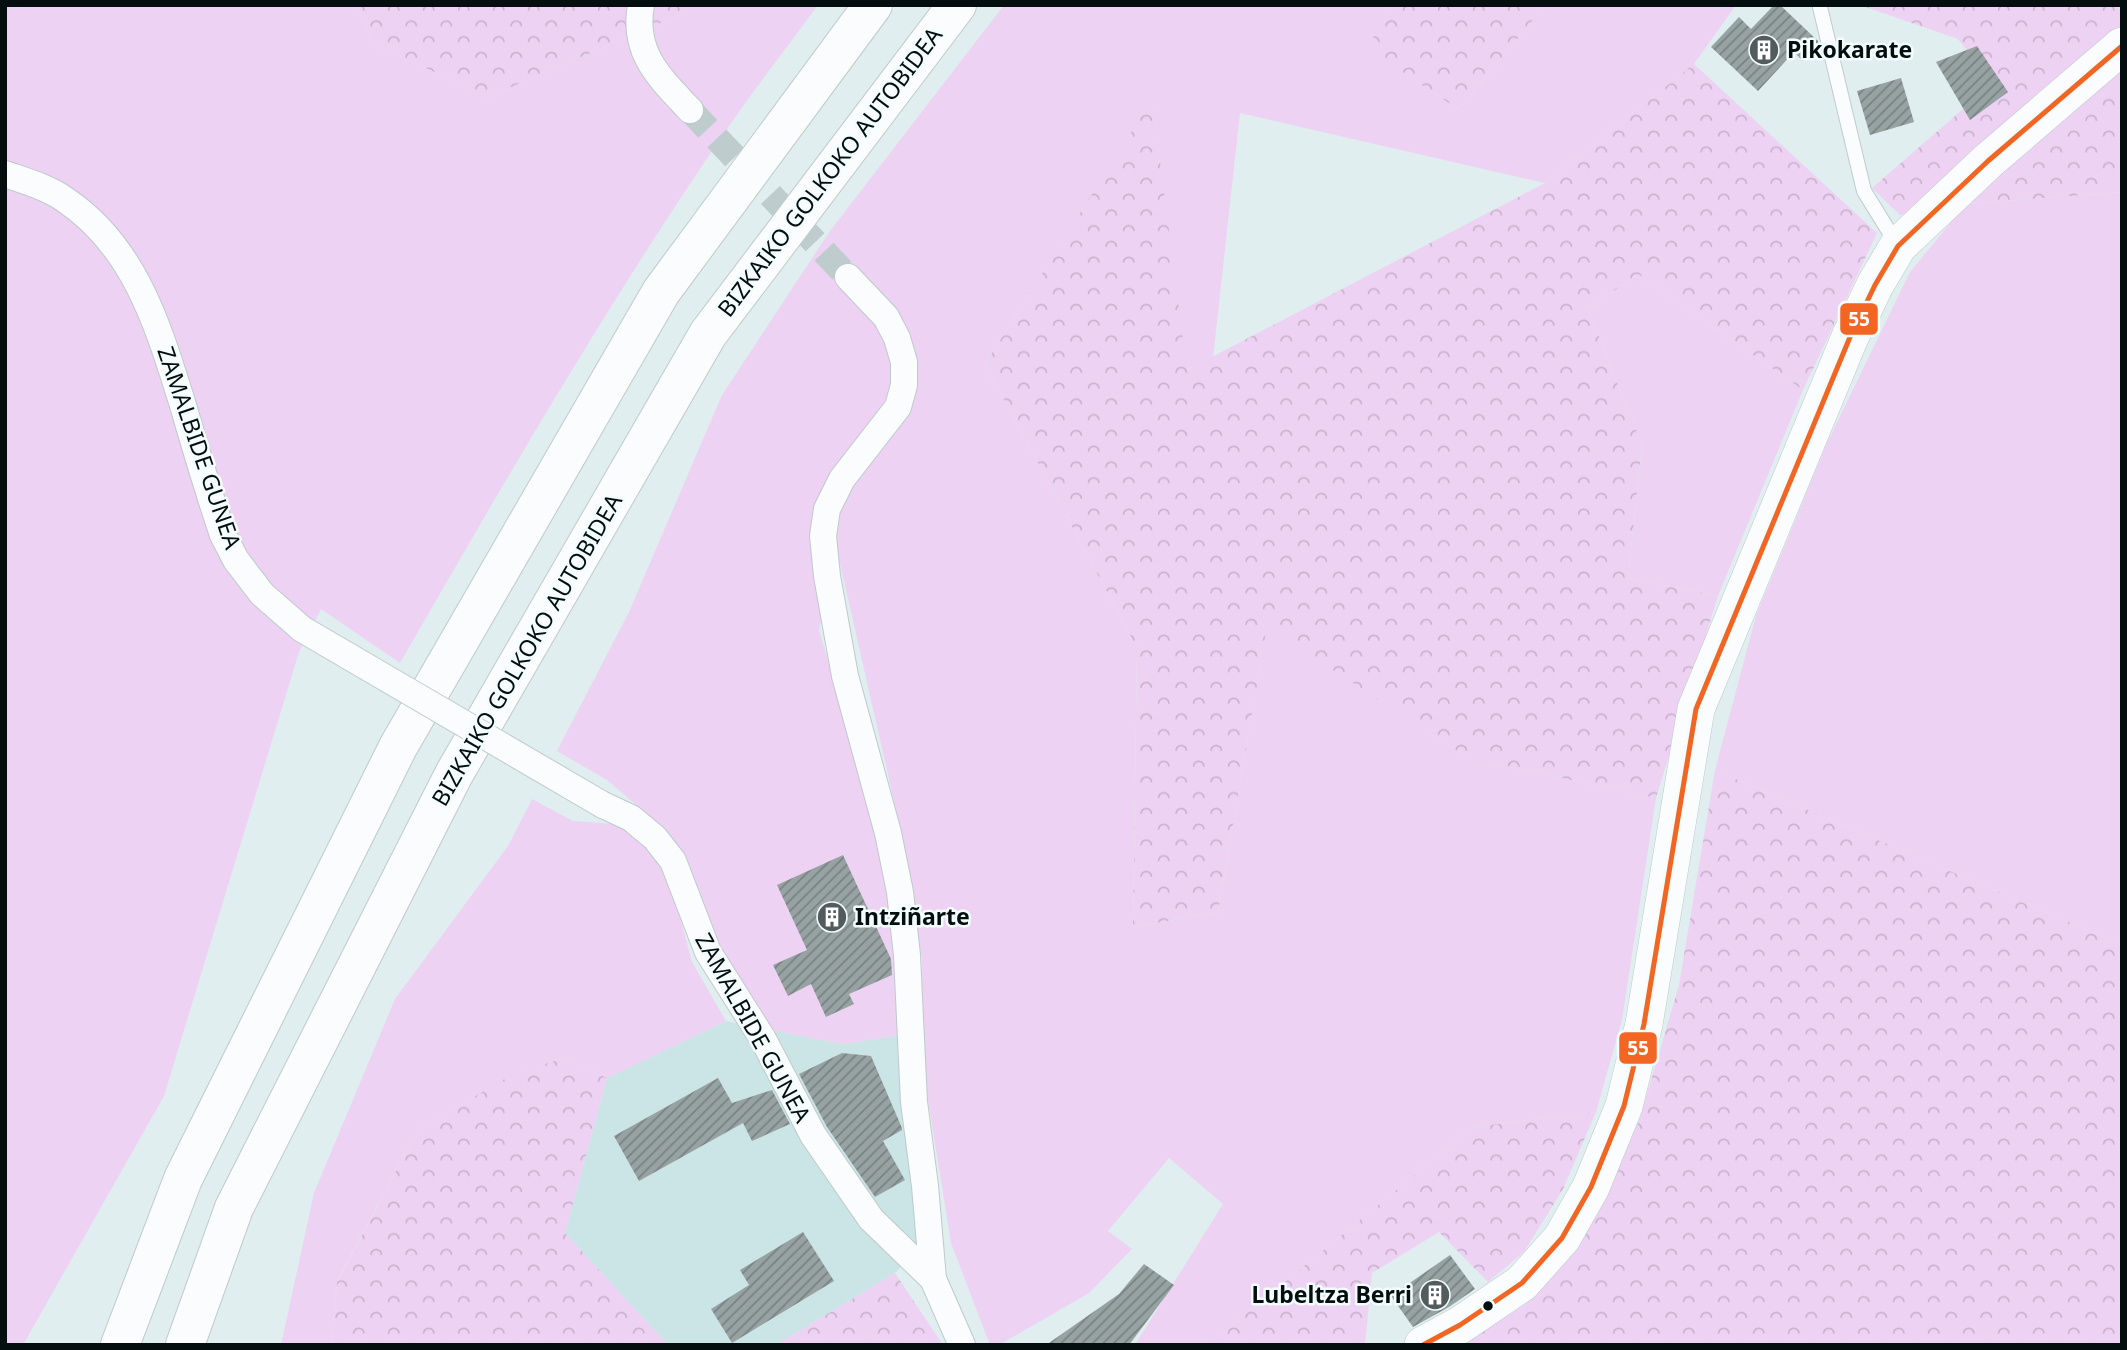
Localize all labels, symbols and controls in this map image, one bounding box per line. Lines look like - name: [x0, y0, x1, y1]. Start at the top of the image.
- street label: BIZKAIKO GOLKOKO AUTOBIDEA: [709, 20, 949, 323]
- building icon: Pikokarate: [1747, 33, 1781, 67]
- place label: Pikokarate: [1787, 33, 1912, 65]
- line badge: 55: [1839, 302, 1879, 336]
- text: 55: [1848, 306, 1870, 332]
- street label: ZAMALBIDE GUNEA: [150, 342, 250, 554]
- street label: BIZKAIKO GOLKOKO AUTOBIDEA: [423, 487, 629, 811]
- building icon: Intziñarte: [815, 900, 849, 934]
- place label: Intziñarte: [855, 900, 970, 932]
- street label: ZAMALBIDE GUNEA: [688, 927, 819, 1128]
- line badge: 55: [1618, 1031, 1658, 1065]
- text: 55: [1627, 1035, 1649, 1061]
- place label: Lubeltza Berri: [1252, 1278, 1412, 1310]
- building icon: Lubeltza Berri: [1418, 1278, 1452, 1312]
- unlabelled marker: [1481, 1299, 1495, 1313]

